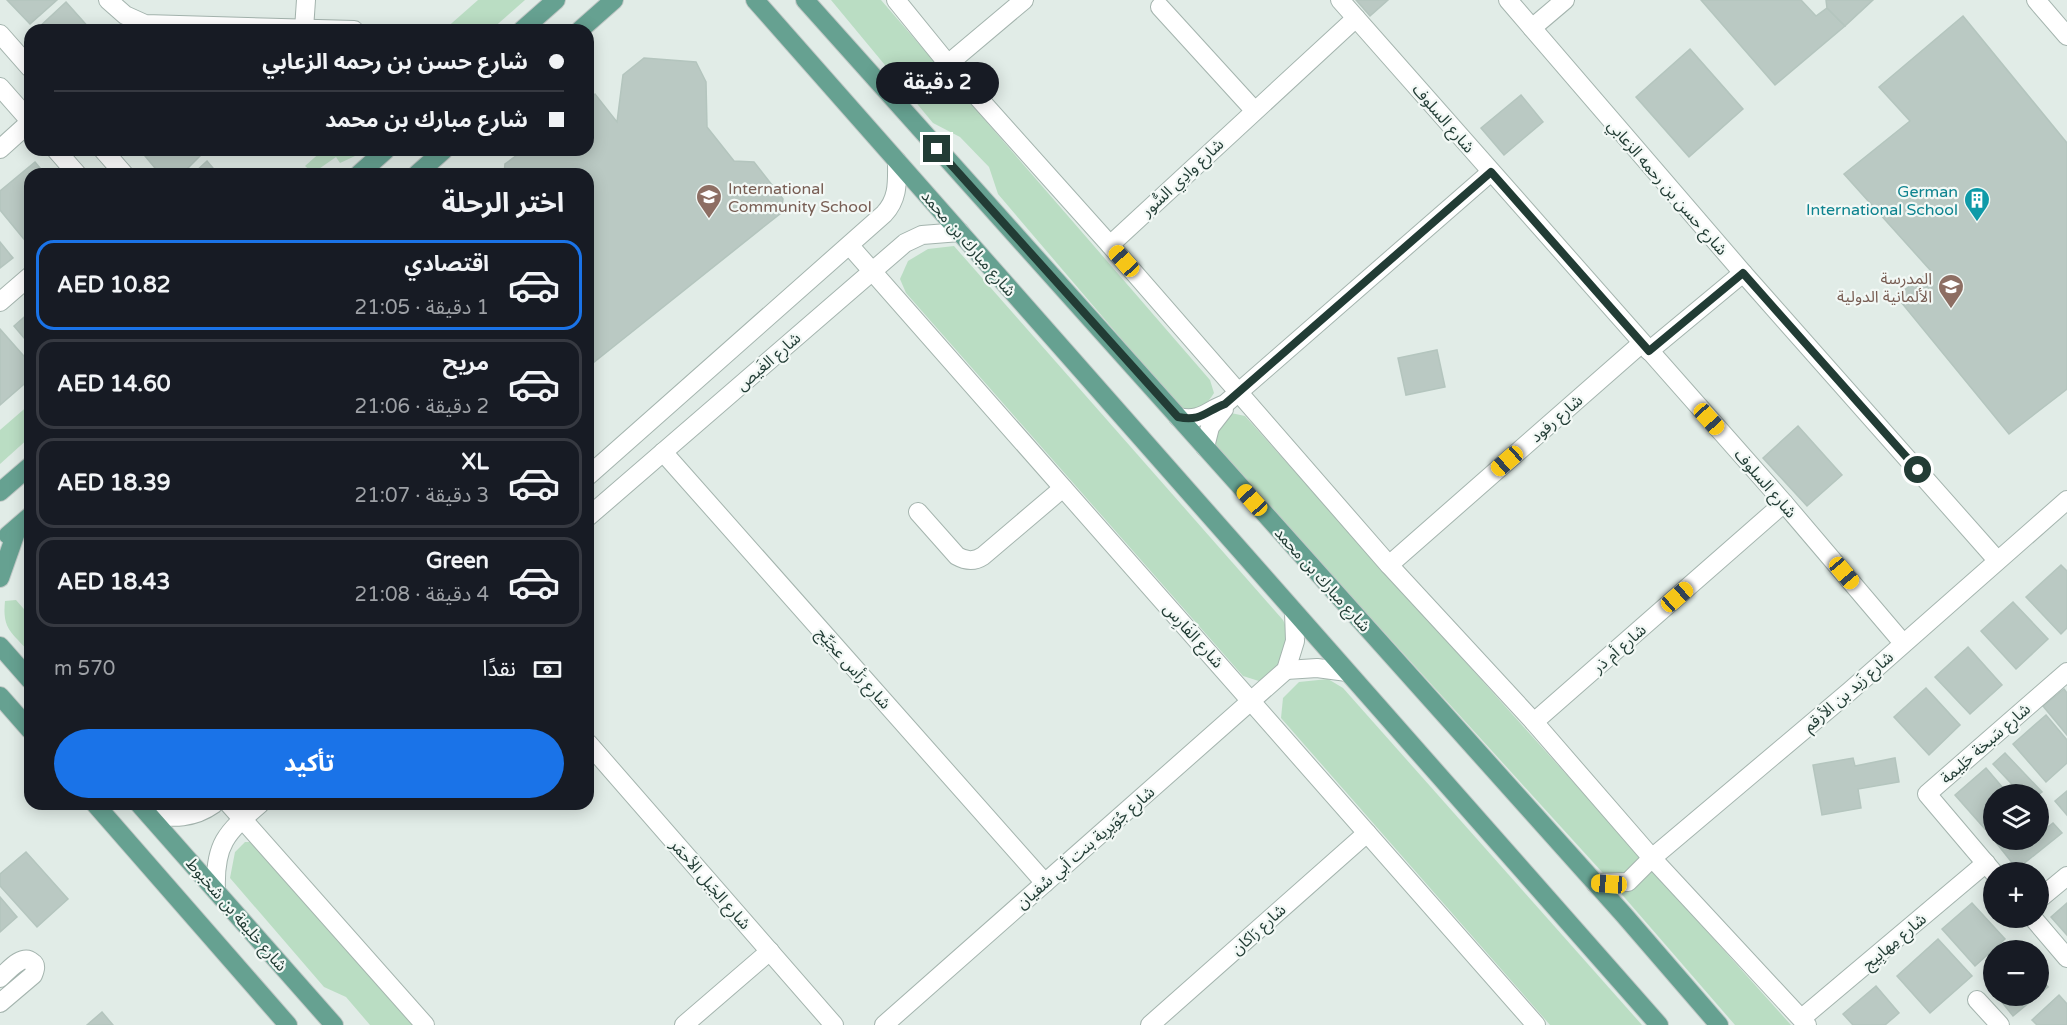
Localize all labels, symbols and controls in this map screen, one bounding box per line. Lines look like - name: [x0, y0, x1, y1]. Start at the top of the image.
- text: شارع حسن بن رحمه الزعابي: [262, 49, 528, 75]
- callout: 2 دقيقة: [876, 62, 998, 104]
- text: 2 دقيقة: [903, 71, 972, 95]
- street label: شارع السلوف: [1406, 80, 1479, 159]
- text: شارع مبارك بن محمد: [325, 107, 528, 133]
- street label: شارع حسن بن رحمه الزعابي: [1601, 116, 1732, 261]
- route end: [923, 135, 950, 162]
- street label: شارع وادِي السُّور: [1137, 135, 1229, 223]
- place label: International Community School: [728, 179, 872, 217]
- school or university icon: International Community School: [694, 182, 724, 220]
- place label: German International School: [1806, 182, 1958, 220]
- building icon: German International School: [1962, 185, 1992, 223]
- street label: شارع مبارك بن محمد: [915, 186, 1020, 302]
- text: اختر الرحلة: [442, 187, 564, 220]
- car: [1105, 242, 1143, 280]
- text: اقتصادي: [404, 251, 489, 277]
- icon: car: [507, 258, 561, 312]
- place label: المدرسة الألمانية الدولية: [1837, 269, 1932, 307]
- text: AED 10.82: [57, 272, 171, 298]
- school or university icon: المدرسة الألمانية الدولية: [1936, 272, 1966, 310]
- text: 1 دقيقة · 21:05: [355, 296, 489, 320]
- street label: شارع الغَيص: [732, 328, 806, 397]
- text: مريح: [443, 350, 489, 376]
- icon: car: [507, 357, 561, 411]
- text: AED 14.60: [57, 371, 171, 397]
- street label: شارع رفود: [1526, 391, 1588, 449]
- text: 2 دقيقة · 21:06: [355, 395, 489, 419]
- car: [1690, 400, 1728, 438]
- car: [1488, 442, 1526, 480]
- street label: شارع السلوف: [1728, 445, 1801, 524]
- text: XL: [462, 449, 489, 475]
- icon: car: [507, 456, 561, 510]
- route start: [1904, 456, 1931, 483]
- text: AED 18.39: [57, 470, 171, 496]
- car: [1233, 481, 1271, 519]
- text: 3 دقيقة · 21:07: [355, 484, 489, 508]
- street label: شارع مبارك بن محمد: [1268, 523, 1375, 638]
- text: Green: [426, 548, 489, 574]
- car: [1826, 553, 1862, 593]
- icon: car: [507, 555, 561, 609]
- text: AED 18.43: [57, 569, 170, 595]
- car: [1658, 578, 1696, 616]
- text: 4 دقيقة · 21:08: [355, 583, 489, 607]
- street label: شارع الفَارِس: [1157, 599, 1228, 674]
- street label: شارع أم ذر: [1588, 620, 1652, 680]
- street label: شارع رَأس عجَيِّج: [810, 624, 895, 715]
- street label: شارع زَيد بن الأرقم: [1799, 647, 1899, 738]
- icon: cash: [531, 653, 564, 686]
- text: نقدًا: [482, 656, 516, 682]
- text: 570 m: [54, 657, 115, 681]
- street label: شارع سَبخة حَلِيمة: [1937, 699, 2036, 790]
- button: تأكيد: [54, 729, 564, 798]
- street label: شارع جُوَيرِية بنت أبي سُفيان: [1012, 782, 1160, 915]
- map controls: [1983, 784, 2049, 1006]
- button: layers: [1983, 784, 2049, 850]
- street label: شارع الجَبل الأحمَر: [663, 835, 755, 935]
- street label: شارع خليفة بن شخبوط: [180, 854, 291, 977]
- button: +: [1983, 862, 2049, 928]
- car: [1590, 874, 1628, 894]
- street label: شارع رَاكان: [1227, 900, 1292, 961]
- street label: شارع مِهابِيج: [1859, 909, 1932, 976]
- button: −: [1983, 940, 2049, 1006]

